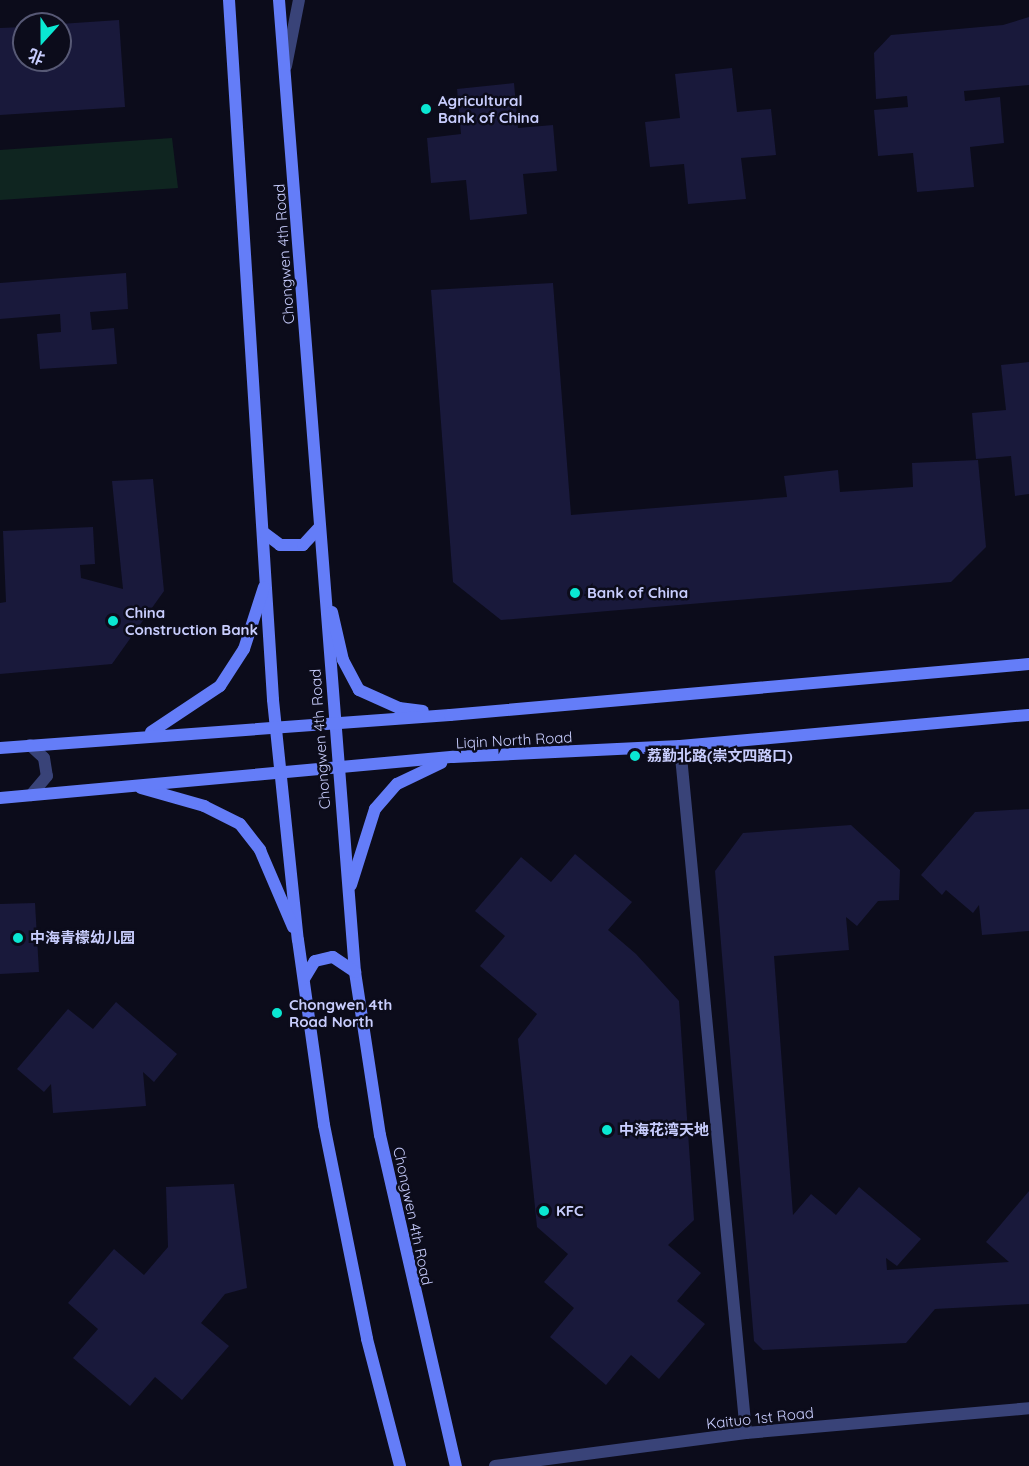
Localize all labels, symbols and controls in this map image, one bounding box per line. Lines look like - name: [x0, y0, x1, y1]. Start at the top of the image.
- north arrow: [12, 12, 72, 72]
- text: 北: [25, 45, 47, 69]
- place label: Agricultural Bank of China: [438, 91, 539, 126]
- marker: Agricultural Bank of China: [419, 102, 433, 116]
- street label: Chongwen 4th Road: [270, 183, 298, 325]
- place label: Bank of China: [587, 584, 688, 602]
- marker: Bank of China: [568, 586, 582, 600]
- place label: China Construction Bank: [125, 603, 258, 638]
- marker: China Construction Bank: [106, 614, 120, 628]
- street label: Chongwen 4th Road: [306, 668, 334, 810]
- street label: Liqin North Road: [455, 728, 573, 752]
- place label: 荔勤北路(崇文四路口): [647, 747, 793, 765]
- marker: 荔勤北路(崇文四路口): [628, 749, 642, 763]
- place label: 中海青檬幼儿园: [30, 929, 135, 947]
- marker: 中海青檬幼儿园: [11, 931, 25, 945]
- place label: Chongwen 4th Road North: [289, 995, 392, 1030]
- marker: Chongwen 4th Road North: [270, 1006, 284, 1020]
- place label: 中海花湾天地: [619, 1121, 709, 1139]
- marker: 中海花湾天地: [600, 1123, 614, 1137]
- street label: Chongwen 4th Road: [390, 1145, 436, 1287]
- place label: KFC: [556, 1202, 584, 1220]
- marker: KFC: [537, 1204, 551, 1218]
- street label: Kaituo 1st Road: [705, 1403, 815, 1433]

